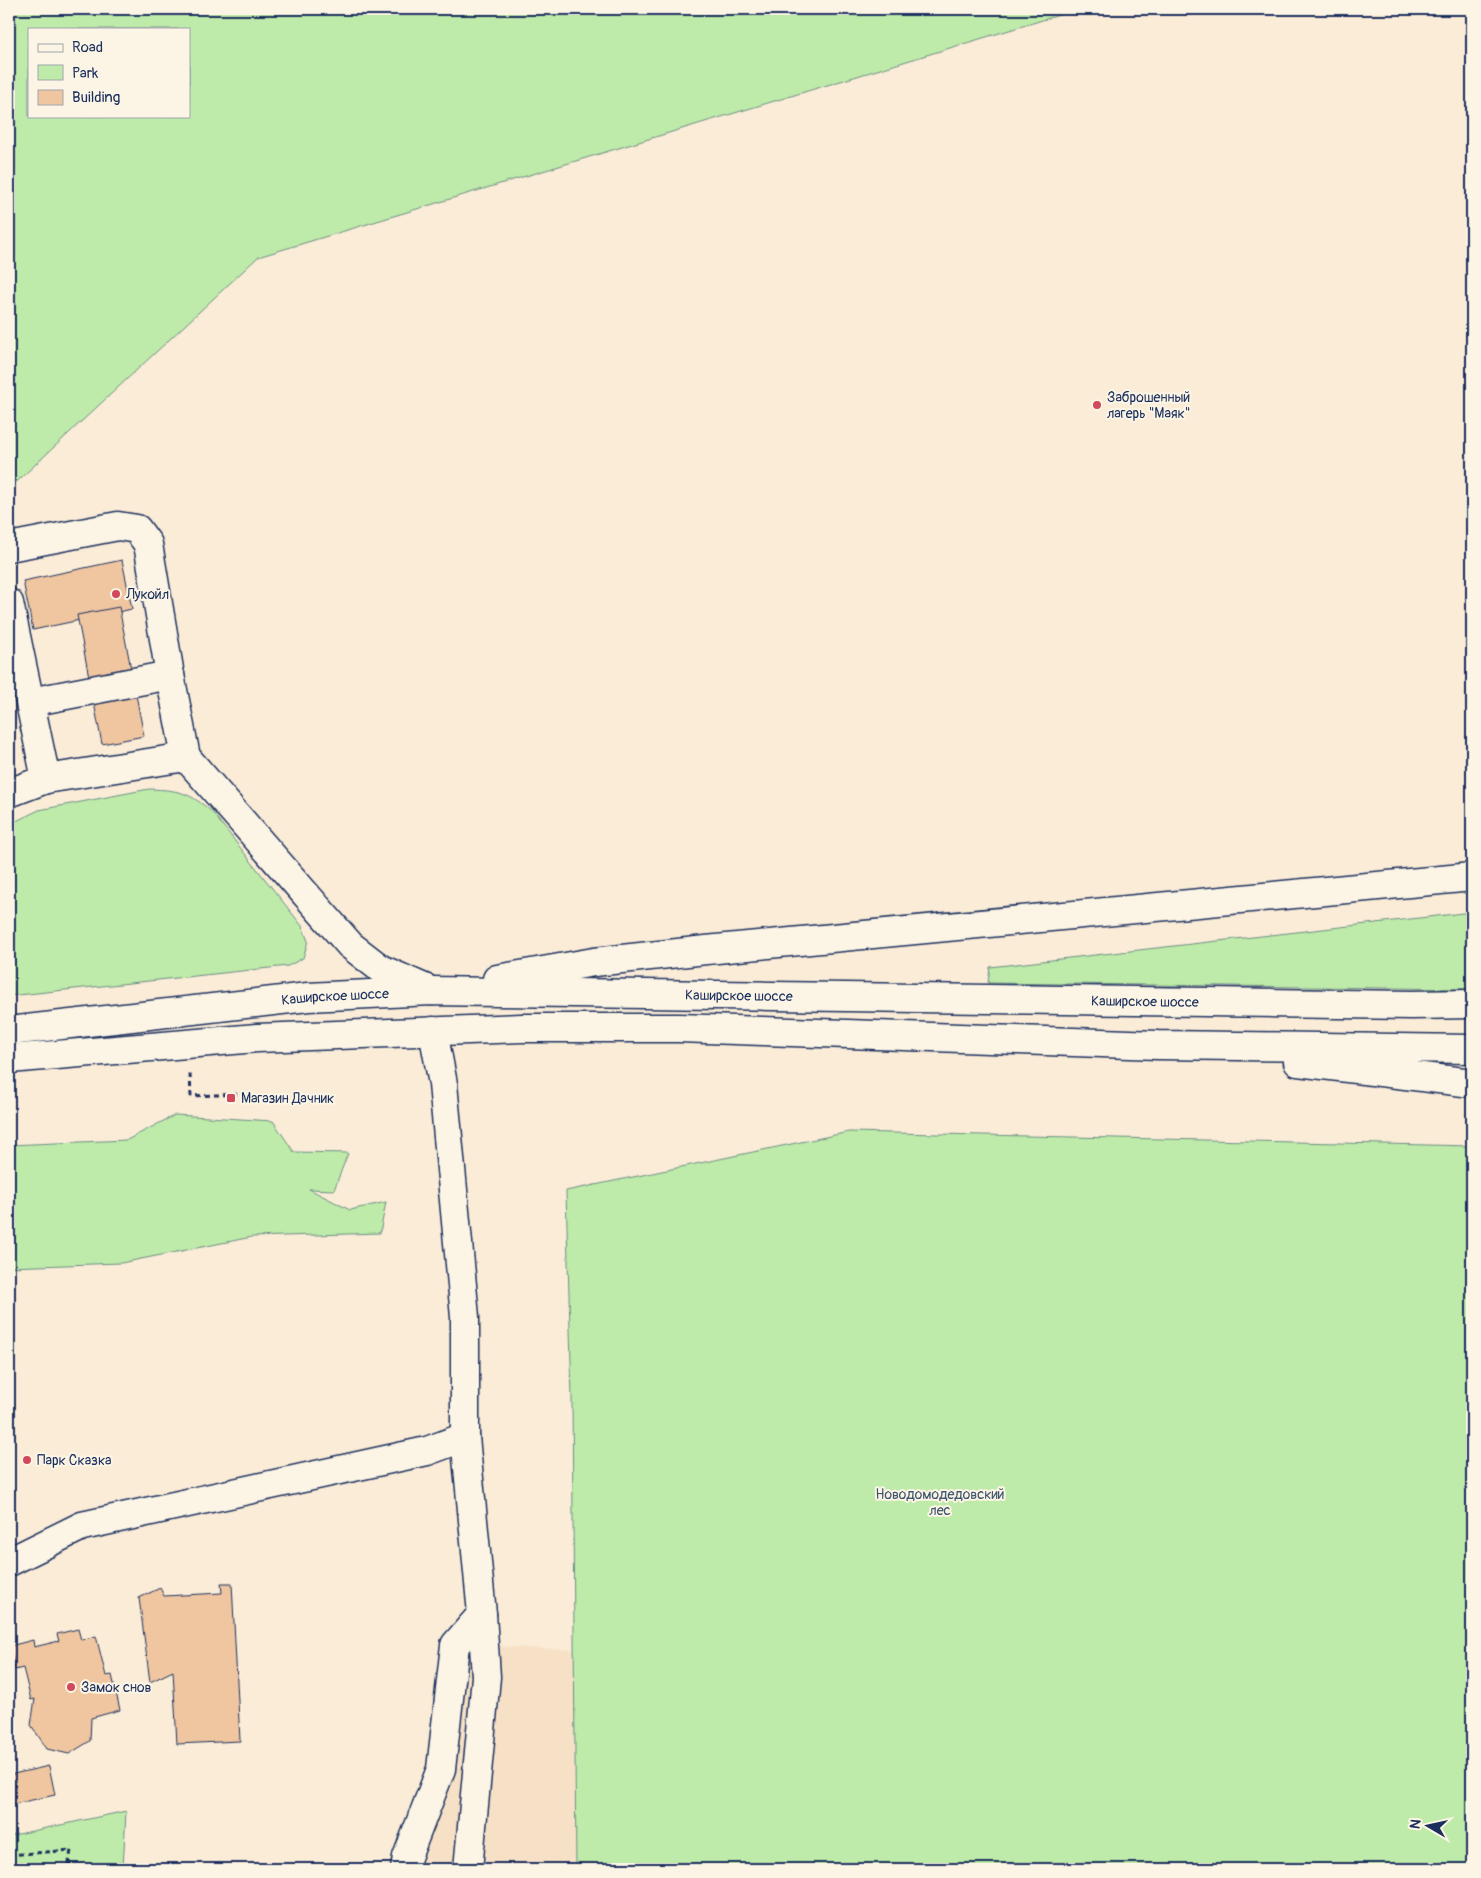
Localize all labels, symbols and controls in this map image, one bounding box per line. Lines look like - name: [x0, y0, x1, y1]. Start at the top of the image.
- legend: [28, 28, 190, 118]
- text: Road: [72, 38, 103, 57]
- text: Park: [72, 64, 99, 83]
- text: Building: [72, 88, 120, 107]
- place label: Заброшенный лагерь "Маяк": [1107, 389, 1190, 422]
- marker: Заброшенный лагерь "Маяк": [1091, 399, 1103, 411]
- place label: Лукойл: [125, 586, 169, 603]
- marker: Лукойл: [110, 588, 122, 600]
- street label: Каширское шоссе: [280, 985, 389, 1008]
- street label: Каширское шоссе: [685, 986, 793, 1005]
- street label: Каширское шоссе: [1091, 992, 1199, 1010]
- place label: Магазин Дачник: [241, 1090, 334, 1107]
- marker: Магазин Дачник: [225, 1092, 237, 1104]
- place label: Парк Сказка: [37, 1452, 112, 1469]
- marker: Парк Сказка: [21, 1454, 33, 1466]
- park label: Новодомодедовский лес: [876, 1486, 1004, 1519]
- place label: Замок снов: [81, 1679, 152, 1696]
- marker: Замок снов: [65, 1681, 77, 1693]
- north arrow: [1404, 1800, 1454, 1850]
- text: N: [1407, 1818, 1425, 1830]

